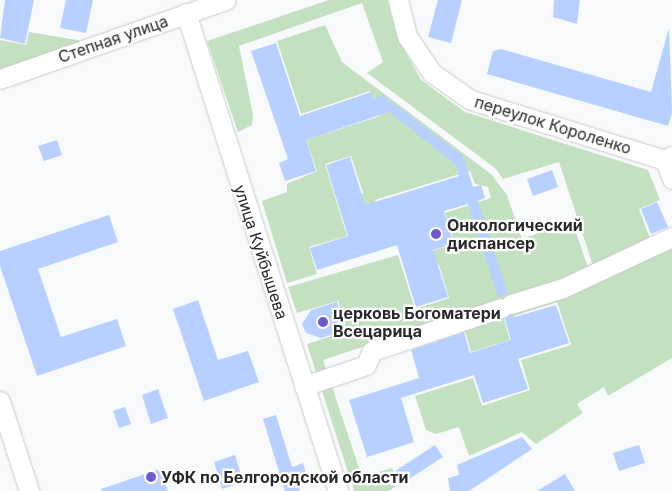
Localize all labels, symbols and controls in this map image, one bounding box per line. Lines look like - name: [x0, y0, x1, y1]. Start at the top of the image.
- street label: Степная улица: [56, 11, 170, 67]
- street label: переулок Короленко: [472, 92, 634, 158]
- street label: улица Куйбышева: [230, 182, 292, 322]
- place label: Онкологический диспансер: [447, 215, 583, 253]
- marker: Онкологический диспансер: [429, 227, 443, 241]
- place label: церковь Богоматери Всецарица: [333, 303, 501, 341]
- marker: церковь Богоматери Всецарица: [317, 316, 329, 328]
- place label: УФК по Белгородской области: [161, 467, 408, 487]
- marker: УФК по Белгородской области: [145, 471, 157, 483]

